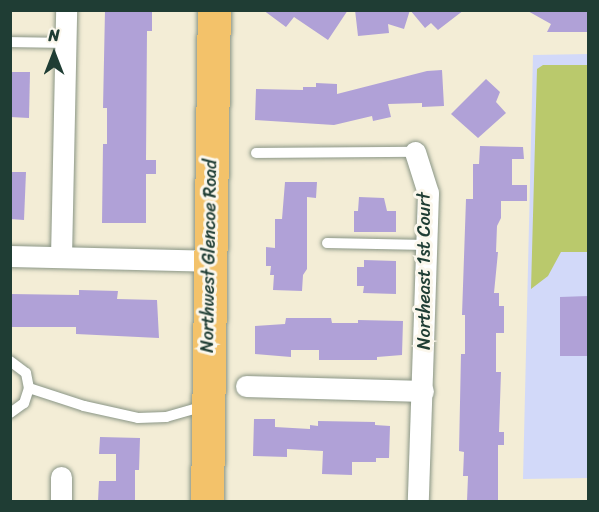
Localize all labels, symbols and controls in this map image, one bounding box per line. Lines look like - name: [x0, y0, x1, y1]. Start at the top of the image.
- text: N: [48, 21, 60, 50]
- north arrow: [24, 24, 84, 84]
- street label: Northwest Glencoe Road: [197, 159, 221, 353]
- street label: Northeast 1st Court: [413, 191, 435, 351]

